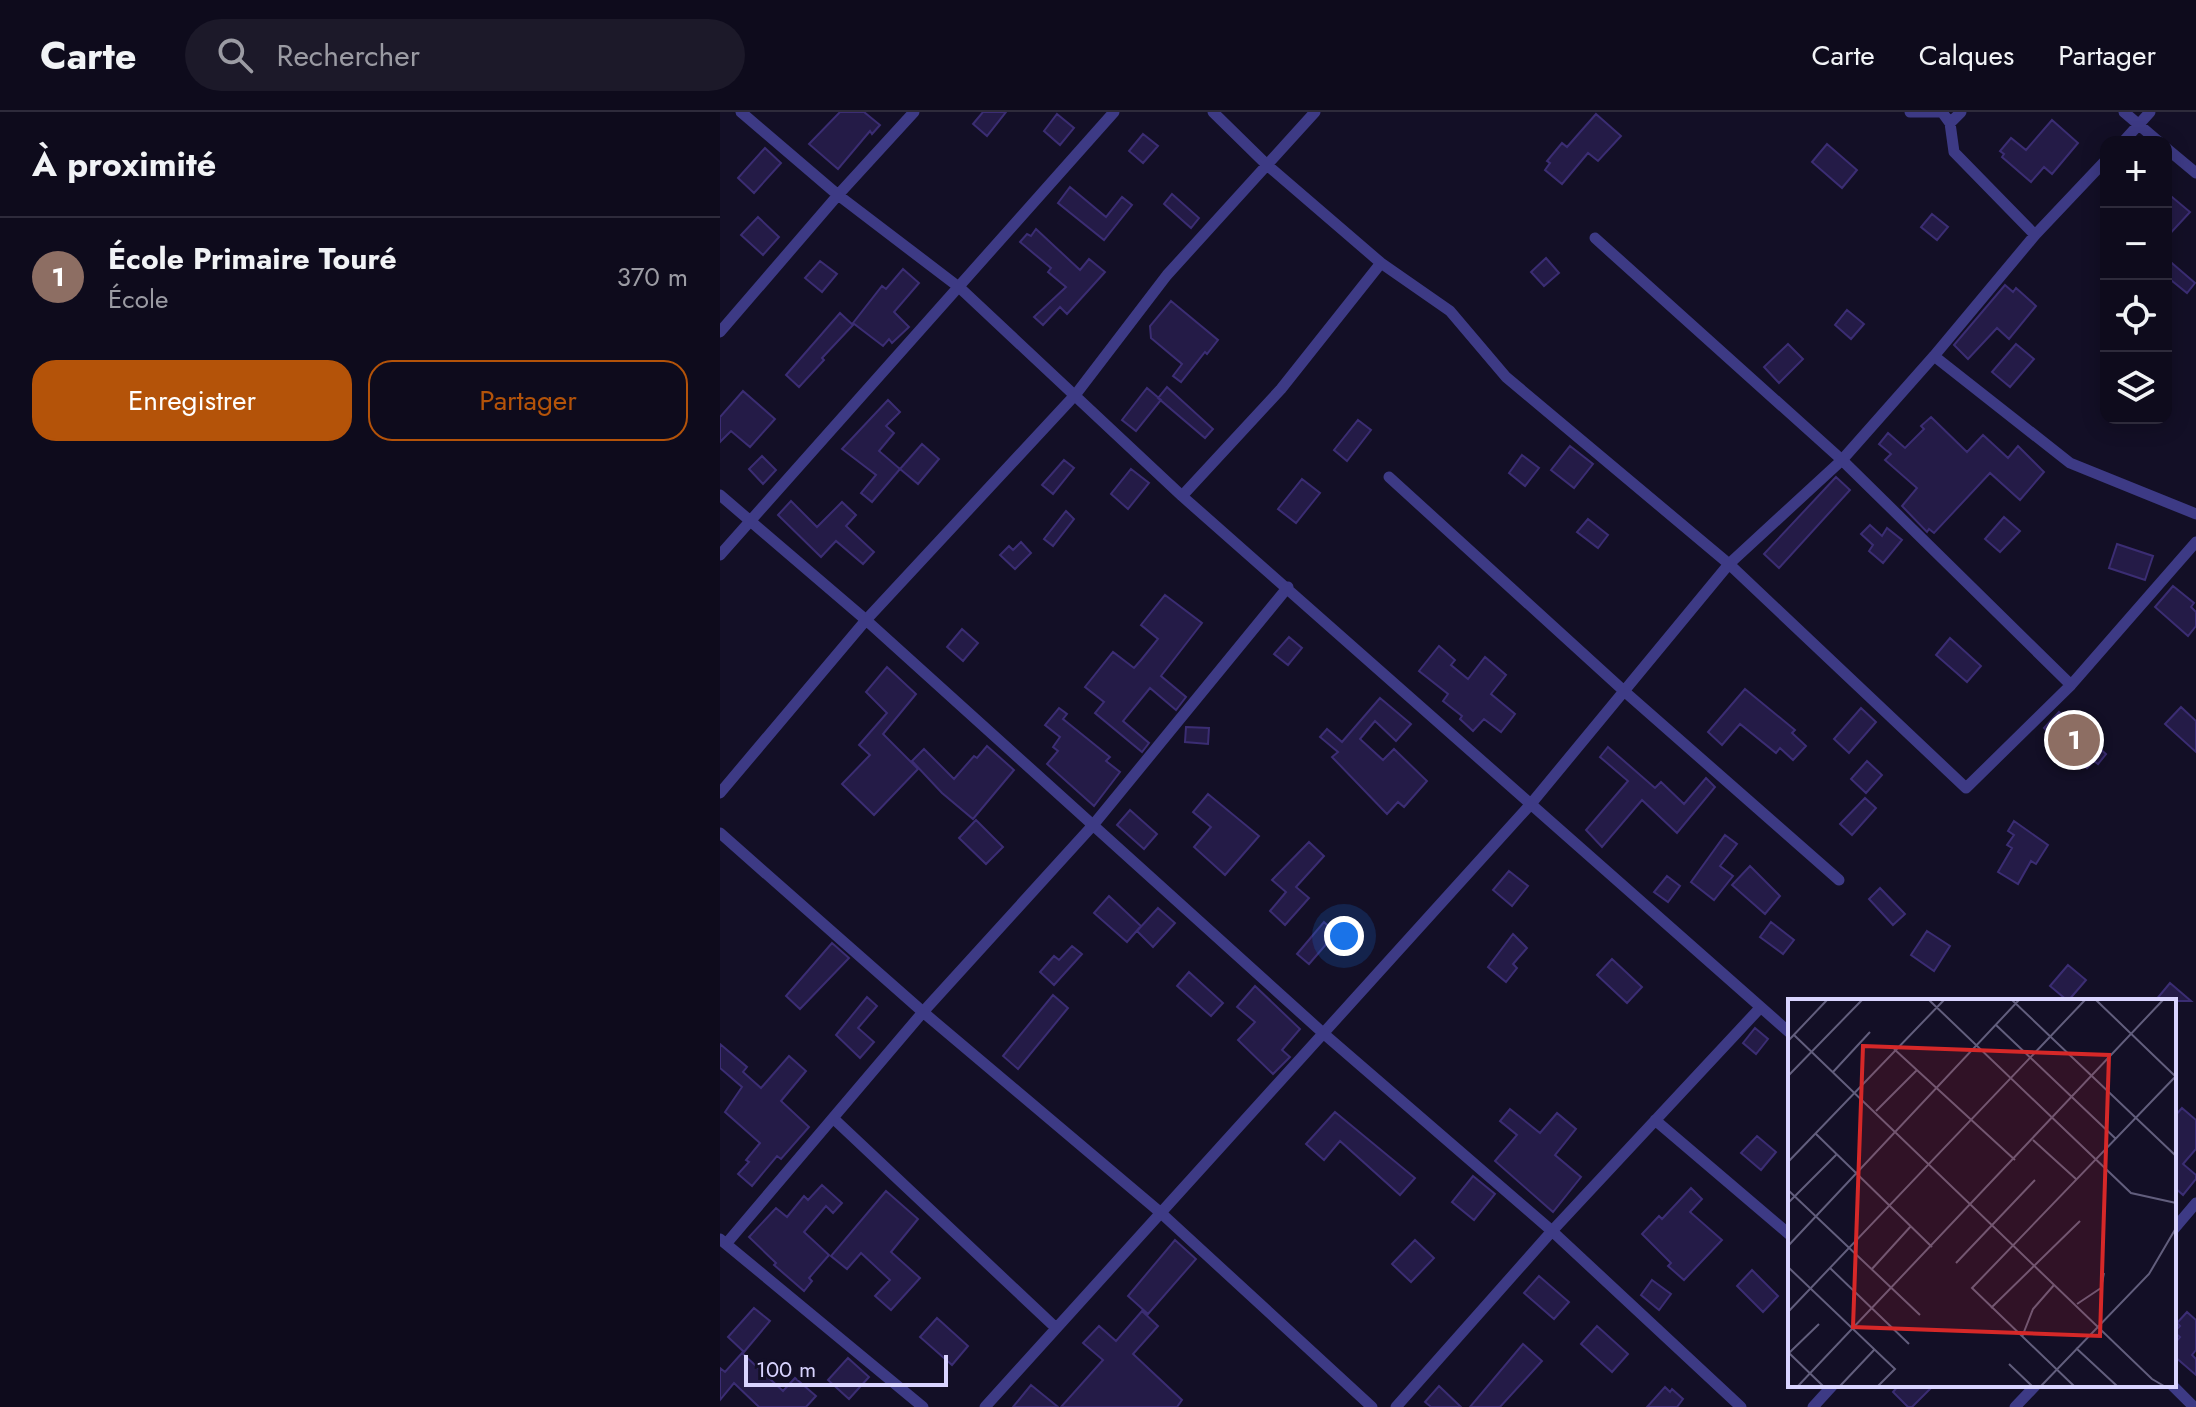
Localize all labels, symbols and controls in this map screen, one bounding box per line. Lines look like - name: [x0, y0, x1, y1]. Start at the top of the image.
- search box: [185, 19, 745, 91]
- text: Carte: [40, 28, 137, 83]
- icon: search: [213, 33, 257, 77]
- text: Rechercher: [277, 34, 420, 77]
- text: Carte: [1811, 35, 1875, 76]
- text: Calques: [1919, 35, 2014, 76]
- text: Partager: [2058, 35, 2156, 76]
- map controls: [2100, 136, 2172, 424]
- button: +: [2100, 136, 2172, 208]
- text: À proximité: [32, 140, 216, 189]
- button: −: [2100, 208, 2172, 280]
- text: École Primaire Touré: [108, 237, 397, 280]
- text: 1: [51, 258, 65, 296]
- text: 370 m: [617, 258, 688, 296]
- text: École: [108, 280, 168, 318]
- button: locate: [2100, 280, 2172, 352]
- button: layers: [2100, 352, 2172, 424]
- button: Enregistrer: [32, 360, 352, 441]
- button: Partager: [368, 360, 688, 441]
- pin: 1: [2048, 710, 2100, 770]
- your location: [1324, 916, 1364, 956]
- inset map: [1788, 999, 2176, 1387]
- scale bar: [744, 1351, 948, 1387]
- text: 100 m: [756, 1353, 816, 1385]

